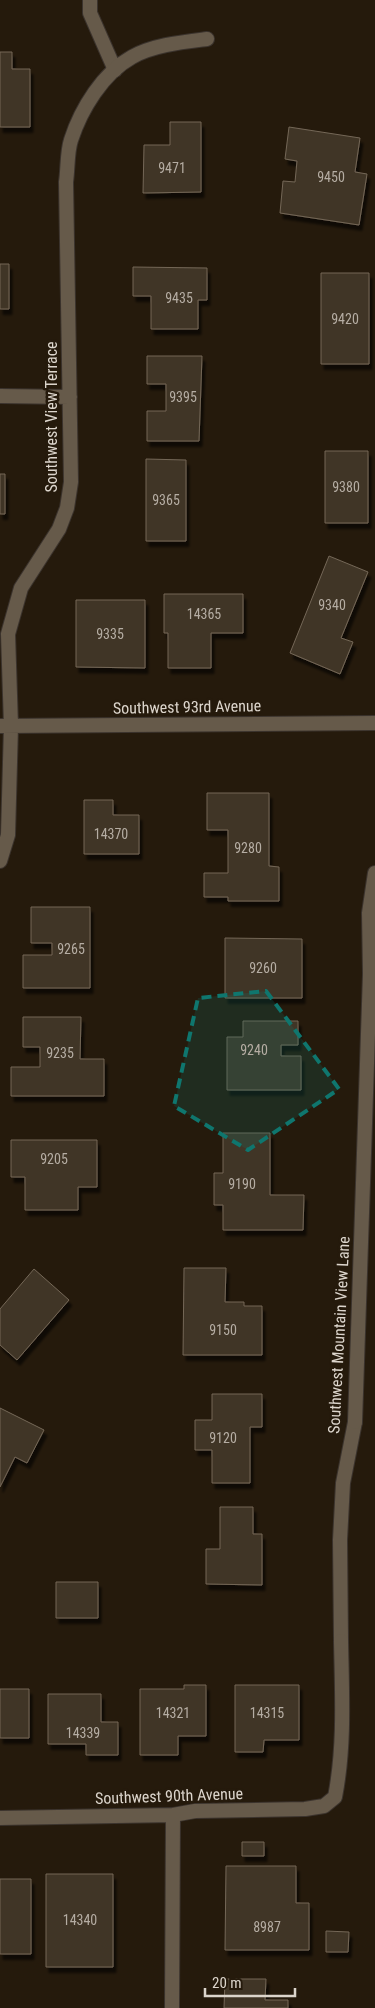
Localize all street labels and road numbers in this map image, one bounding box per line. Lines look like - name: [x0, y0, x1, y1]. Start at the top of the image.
- street label: Southwest View Terrace: [42, 341, 61, 493]
- street label: Southwest 93rd Avenue: [113, 696, 261, 718]
- street label: Southwest Mountain View Lane: [324, 1236, 354, 1434]
- street label: Southwest 90th Avenue: [95, 1784, 243, 1808]

